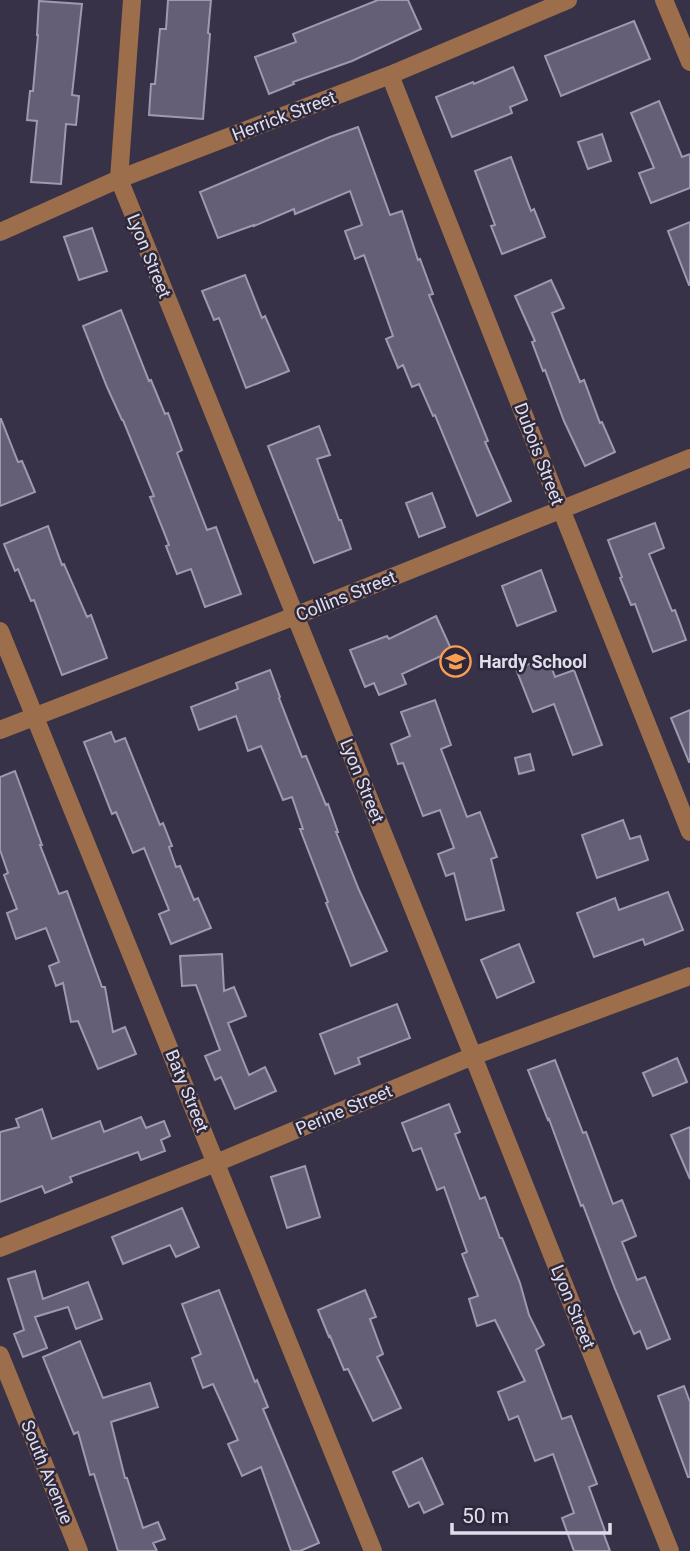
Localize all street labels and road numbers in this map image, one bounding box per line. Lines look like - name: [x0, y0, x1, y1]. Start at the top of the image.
- street label: Herrick Street: [229, 86, 339, 145]
- street label: Lyon Street: [123, 211, 176, 301]
- street label: Dubois Street: [510, 400, 569, 508]
- street label: Collins Street: [293, 566, 399, 625]
- street label: Lyon Street: [336, 736, 389, 826]
- street label: Baty Street: [161, 1046, 214, 1135]
- street label: Perine Street: [292, 1080, 395, 1139]
- street label: Lyon Street: [547, 1262, 600, 1352]
- street label: South Avenue: [17, 1417, 78, 1527]

